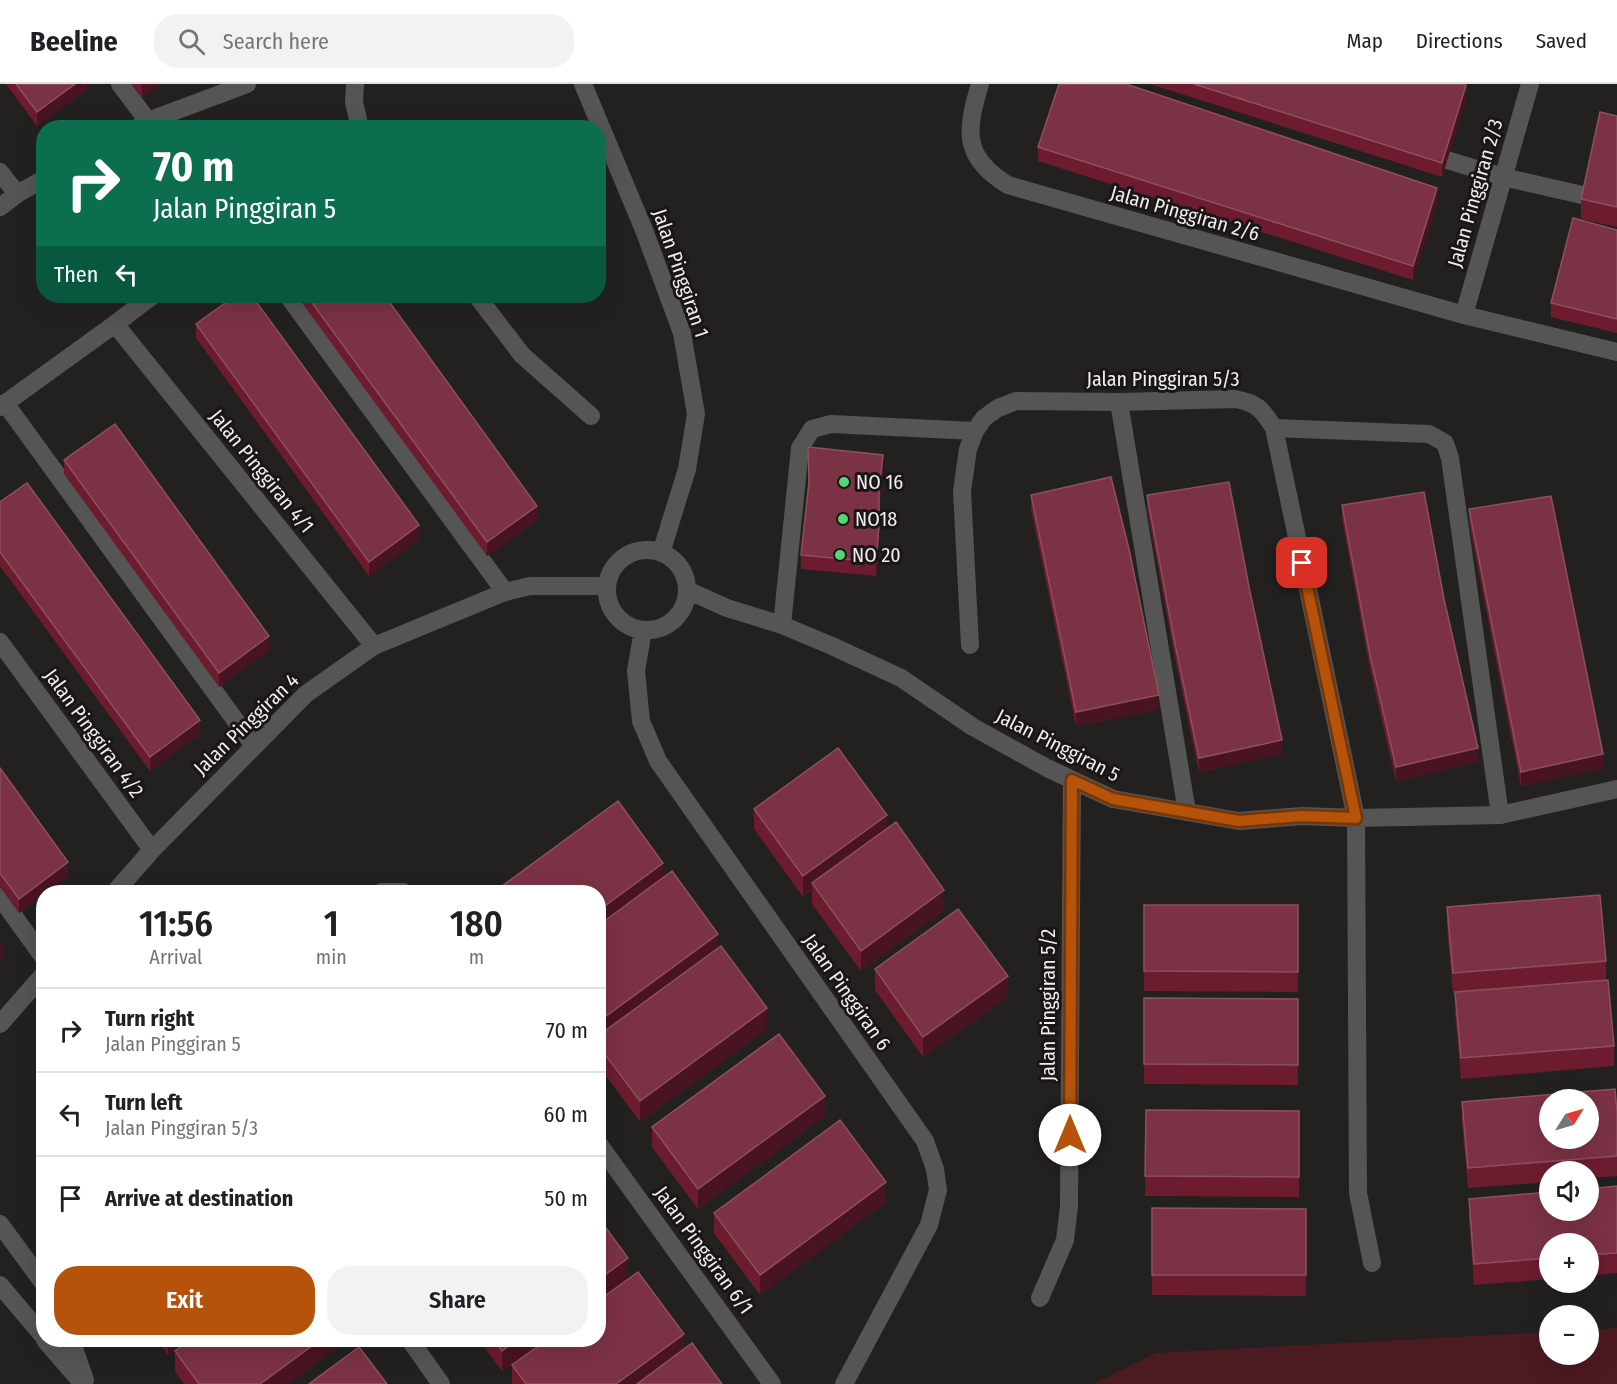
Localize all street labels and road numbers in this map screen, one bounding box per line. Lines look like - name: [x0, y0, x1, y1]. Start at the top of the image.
- street label: Jalan Pinggiran 2/3: [1442, 116, 1508, 270]
- street label: Jalan Pinggiran 2/6: [1108, 180, 1262, 246]
- street label: Jalan Pinggiran 1: [648, 206, 714, 340]
- street label: Jalan Pinggiran 5/3: [1086, 367, 1240, 391]
- street label: Jalan Pinggiran 4/1: [205, 404, 319, 538]
- street label: Jalan Pinggiran 4/2: [39, 664, 149, 802]
- street label: Jalan Pinggiran 4: [189, 668, 304, 780]
- street label: Jalan Pinggiran 5: [992, 703, 1124, 787]
- street label: Jalan Pinggiran 5/2: [1036, 928, 1060, 1081]
- street label: Jalan Pinggiran 6: [798, 929, 896, 1055]
- street label: Jalan Pinggiran 6/1: [650, 1181, 758, 1319]

